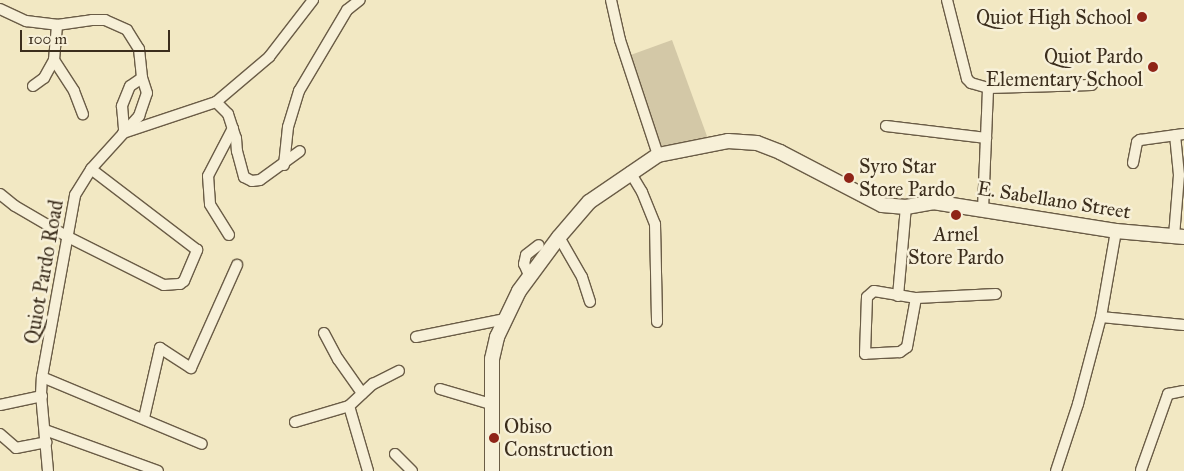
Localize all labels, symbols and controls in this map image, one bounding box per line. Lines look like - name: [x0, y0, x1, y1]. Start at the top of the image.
- place label: Quiot High School: [976, 5, 1132, 29]
- marker: Quiot High School: [1136, 11, 1148, 23]
- scale bar: [22, 20, 172, 52]
- text: 100 m: [28, 30, 67, 48]
- place label: Quiot Pardo Elementary School: [986, 44, 1143, 91]
- marker: Quiot Pardo Elementary School: [1147, 61, 1159, 73]
- place label: Syro Star Store Pardo: [859, 155, 955, 202]
- marker: Syro Star Store Pardo: [843, 172, 855, 184]
- street label: E. Sabellano Street: [976, 176, 1132, 224]
- street label: Quiot Pardo Road: [20, 198, 68, 346]
- marker: Arnel Store Pardo: [950, 209, 962, 221]
- place label: Arnel Store Pardo: [908, 223, 1004, 270]
- place label: Obiso Construction: [504, 414, 613, 461]
- marker: Obiso Construction: [488, 432, 500, 444]

